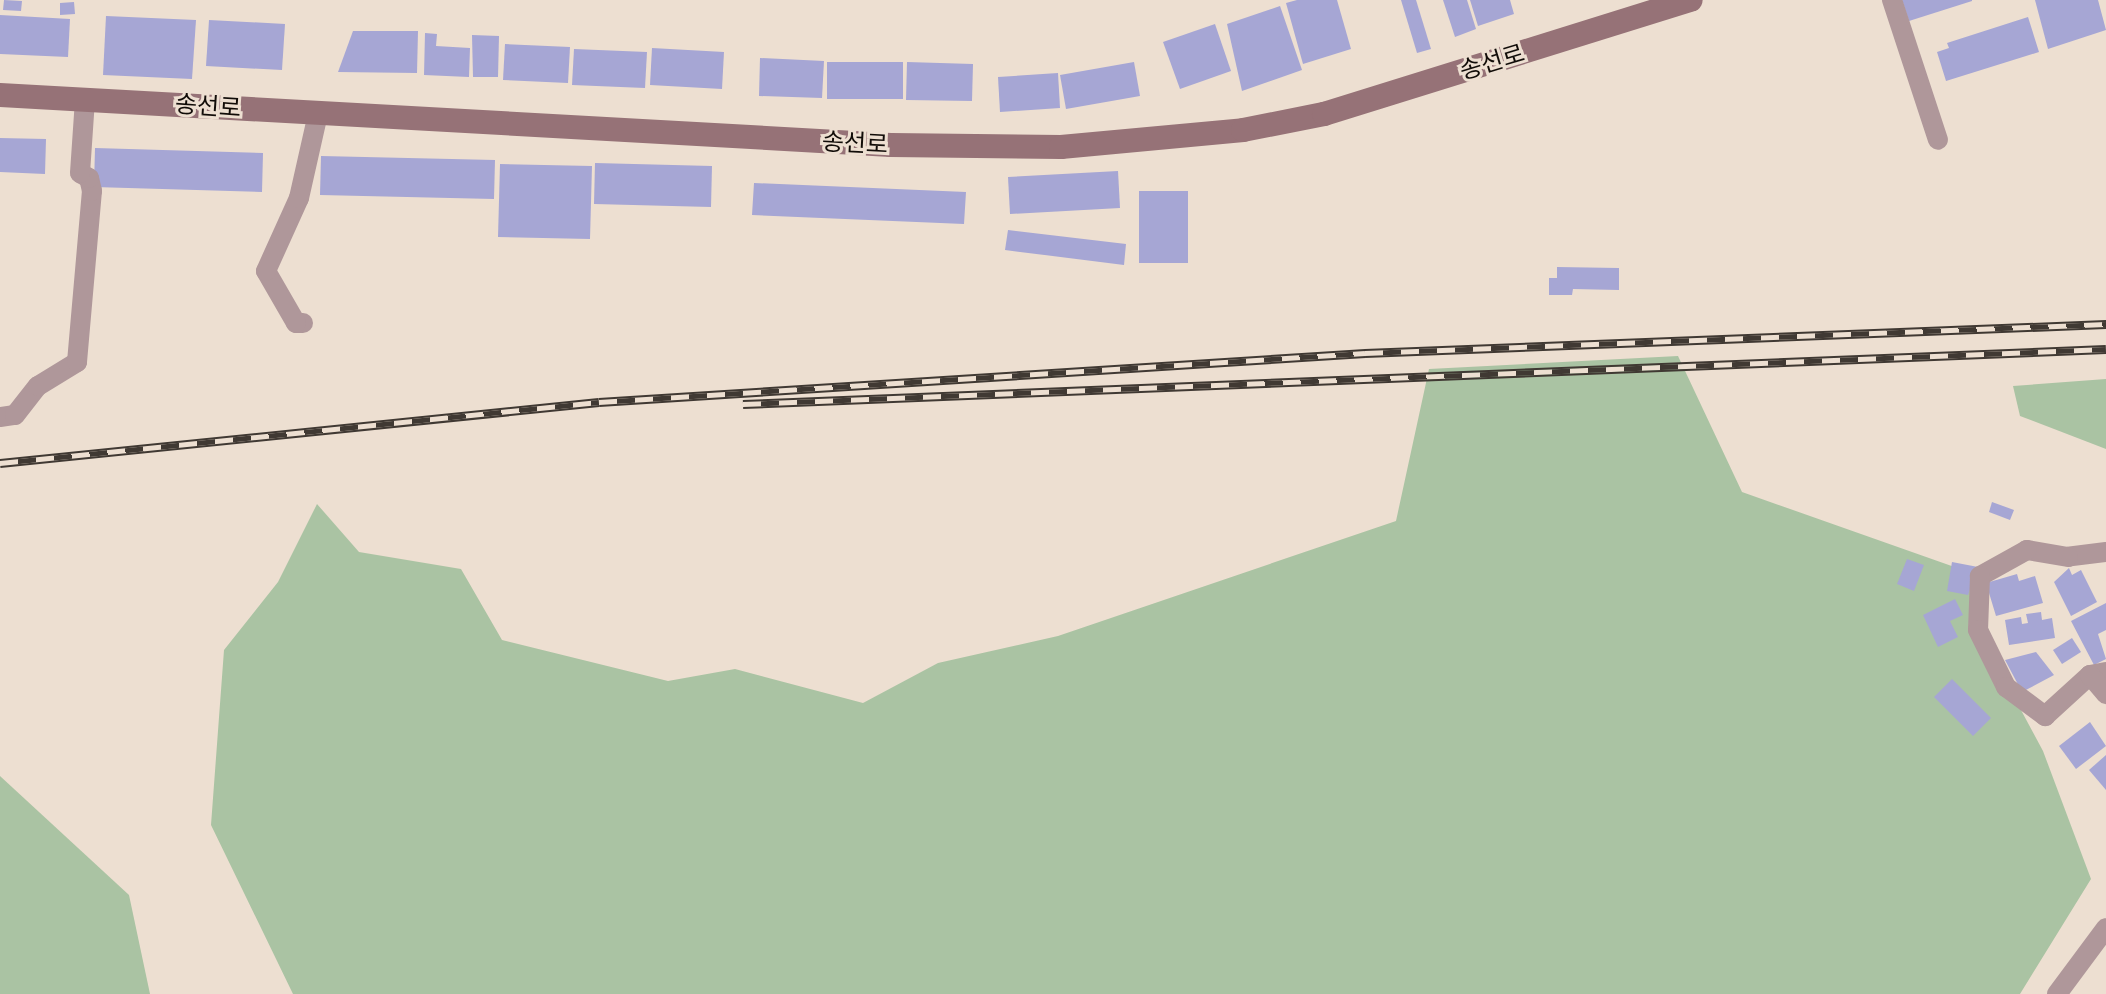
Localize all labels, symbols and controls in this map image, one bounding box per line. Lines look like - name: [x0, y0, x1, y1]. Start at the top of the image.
- street label: 송선로: [1456, 39, 1528, 85]
- street label: 송선로: [174, 89, 242, 123]
- street label: 송선로: [821, 127, 889, 159]

